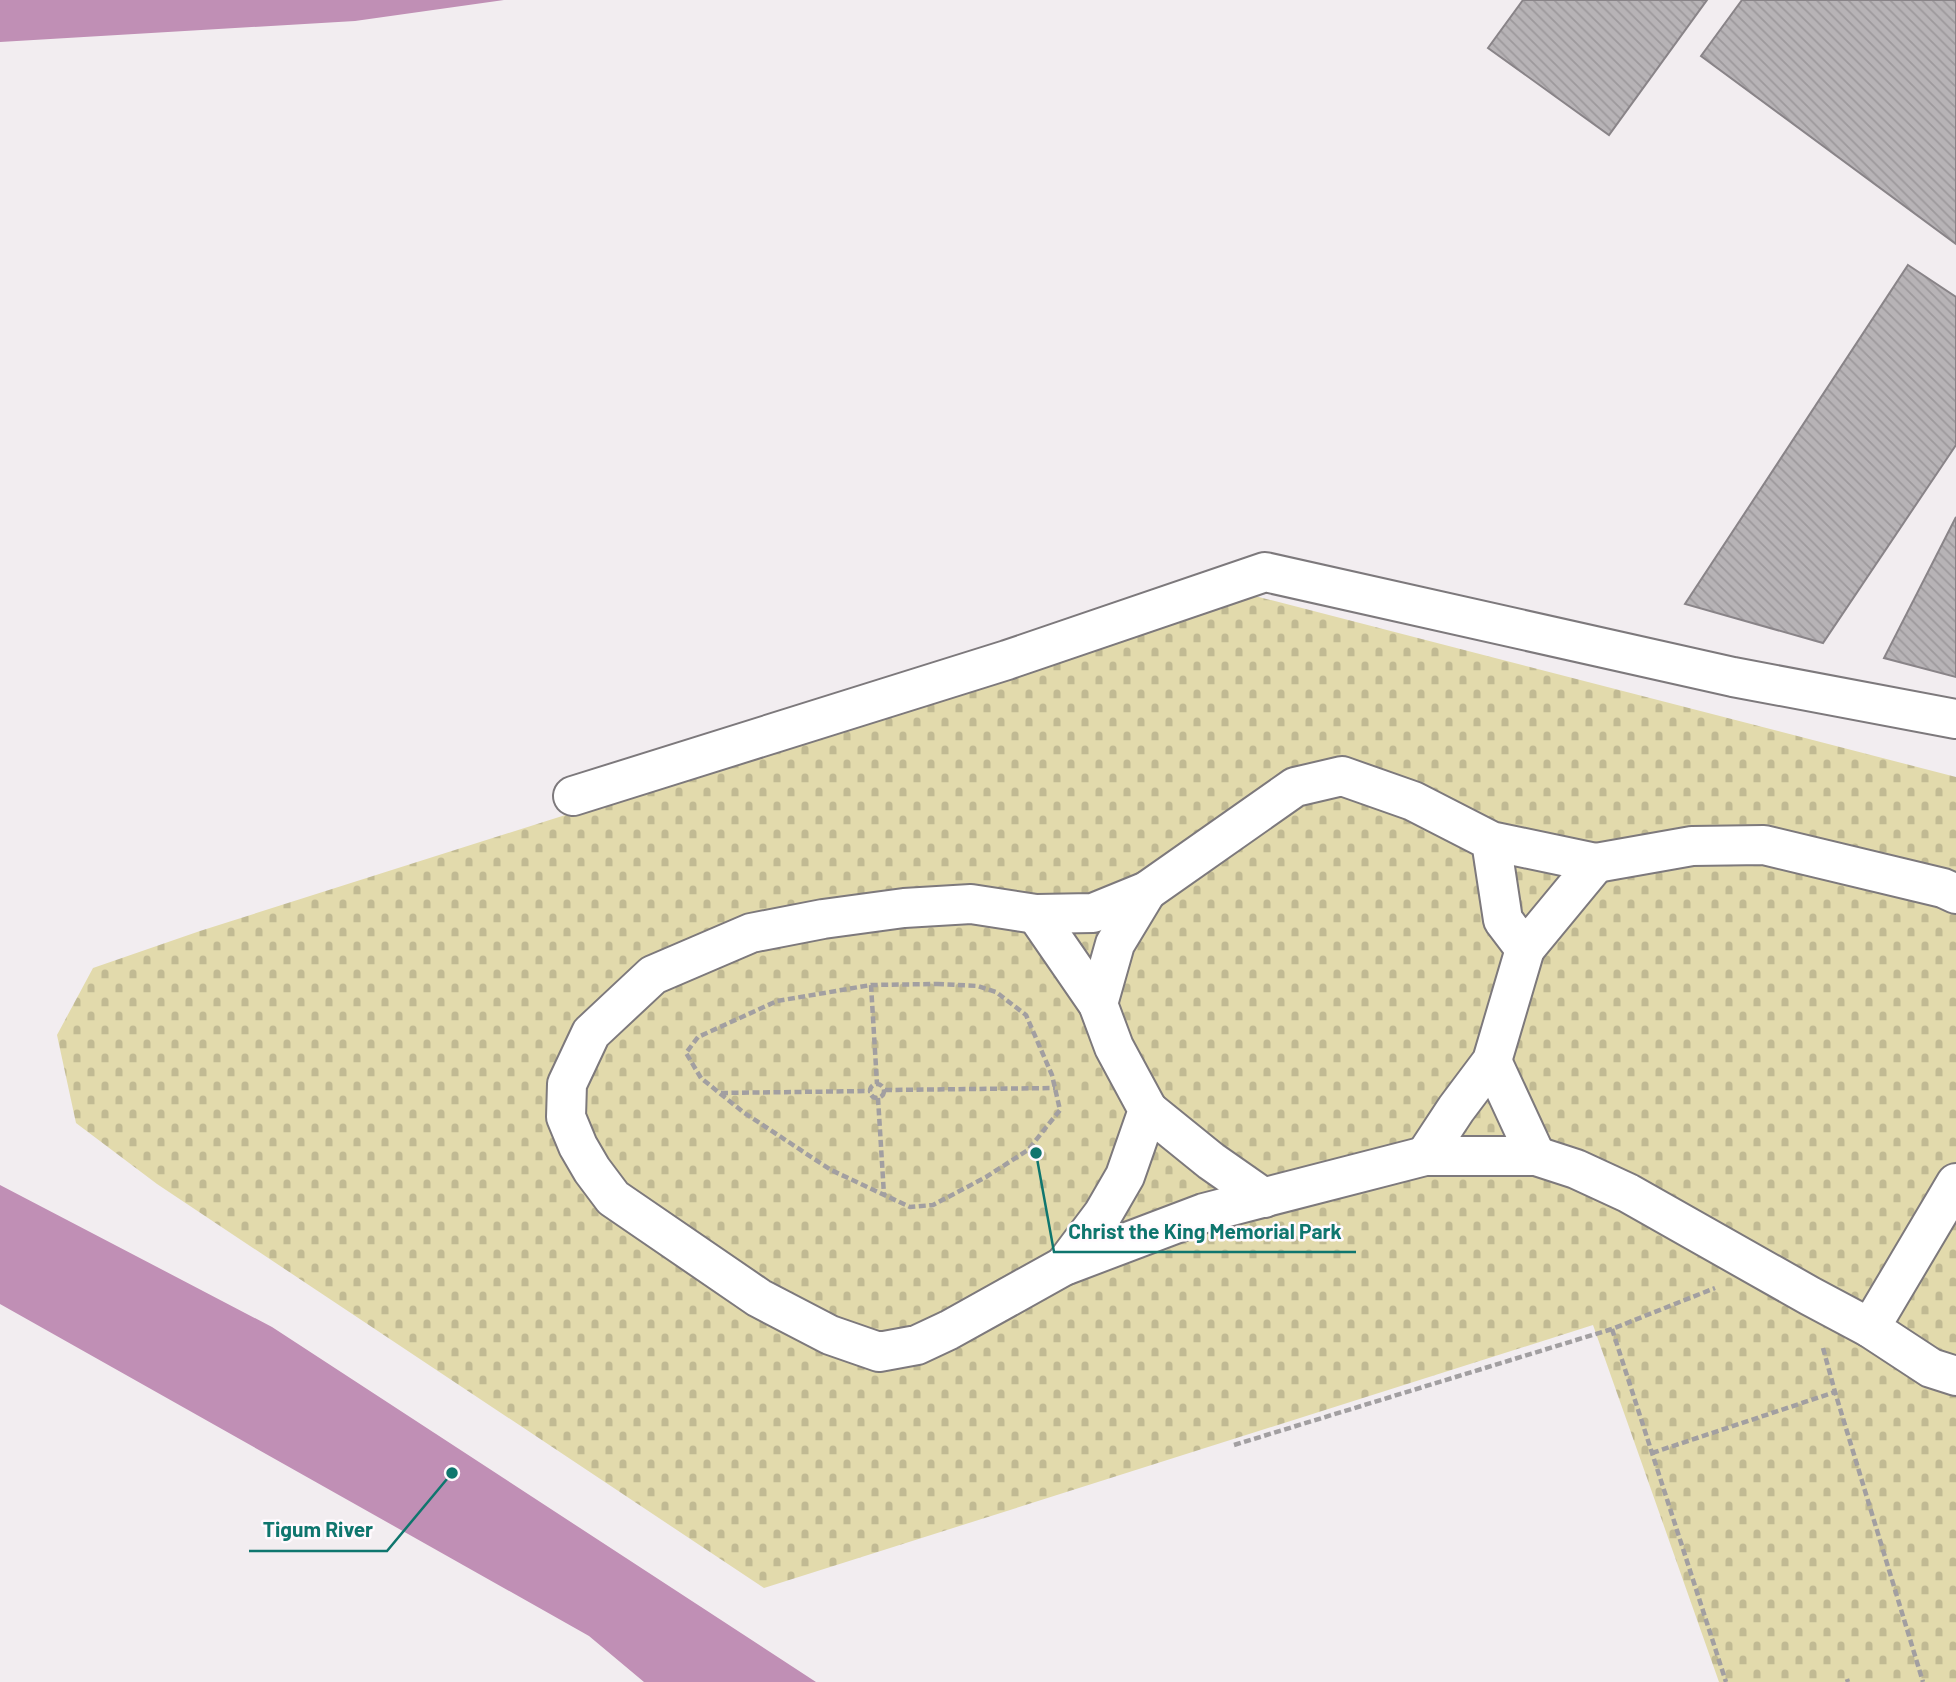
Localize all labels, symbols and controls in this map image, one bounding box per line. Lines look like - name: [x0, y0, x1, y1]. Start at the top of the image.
- callout: Christ the King Memorial Park: [1054, 1210, 1356, 1252]
- text: Christ the King Memorial Park: [1068, 1218, 1342, 1243]
- callout: Tigum River: [249, 1509, 387, 1551]
- text: Tigum River: [263, 1516, 373, 1541]

